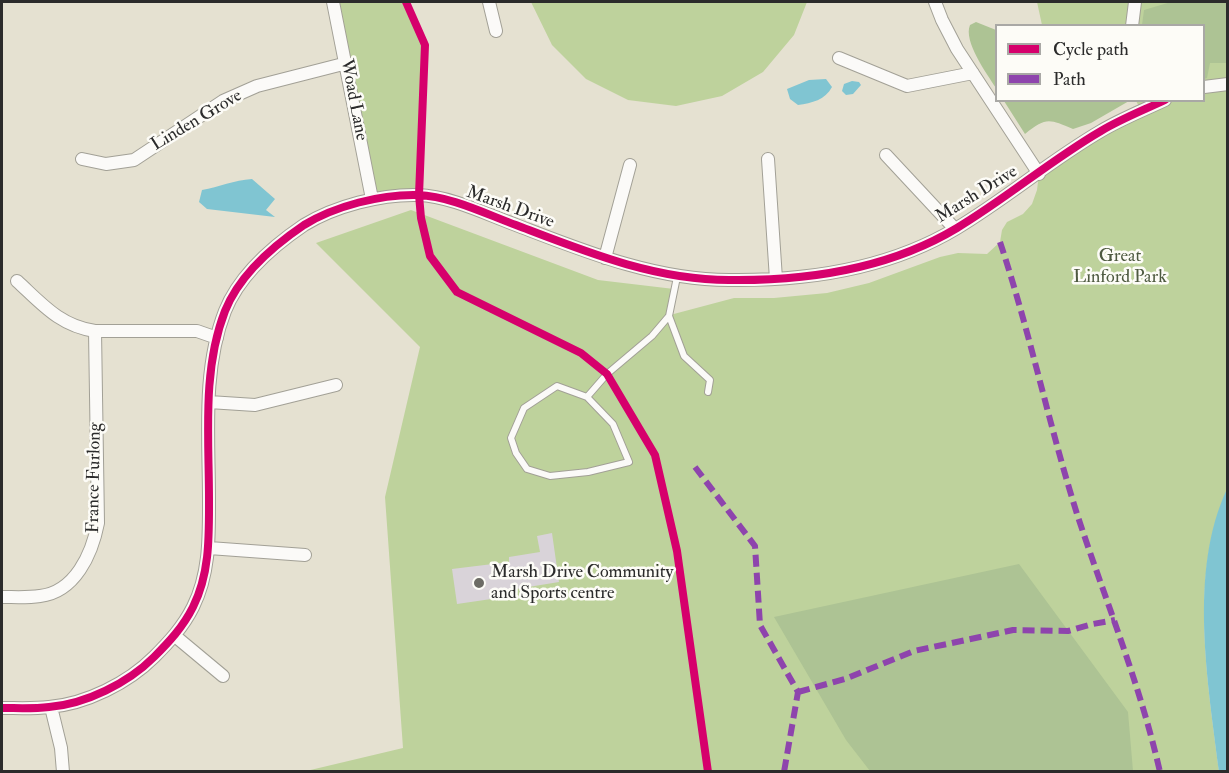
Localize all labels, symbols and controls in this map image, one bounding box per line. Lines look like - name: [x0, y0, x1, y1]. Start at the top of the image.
- legend: [995, 24, 1205, 102]
- text: Cycle path: [1053, 38, 1129, 61]
- street label: Woad Lane: [335, 57, 371, 143]
- text: Path: [1053, 68, 1086, 91]
- street label: Linden Grove: [148, 85, 246, 157]
- street label: Marsh Drive: [932, 161, 1022, 229]
- street label: Marsh Drive: [463, 182, 557, 234]
- park label: Great Linford Park: [1073, 246, 1167, 288]
- street label: France Furlong: [83, 422, 107, 534]
- place label: Marsh Drive Community and Sports centre: [491, 562, 673, 604]
- marker: Marsh Drive Community and Sports centre: [472, 576, 486, 590]

